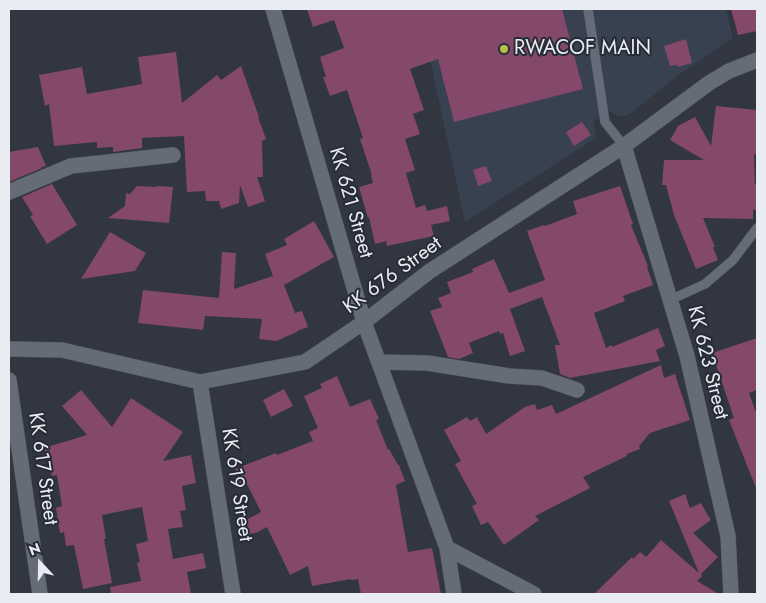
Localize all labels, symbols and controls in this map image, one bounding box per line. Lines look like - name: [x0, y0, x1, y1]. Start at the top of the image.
- place label: RWACOF MAIN: [514, 37, 651, 61]
- marker: RWACOF MAIN: [498, 43, 510, 55]
- street label: KK 621 Street: [323, 145, 377, 261]
- street label: KK 676 Street: [339, 232, 447, 320]
- street label: KK 623 Street: [681, 304, 733, 422]
- street label: KK 617 Street: [22, 411, 62, 527]
- street label: KK 619 Street: [215, 427, 257, 543]
- north arrow: [15, 538, 65, 588]
- text: N: [26, 538, 43, 560]

